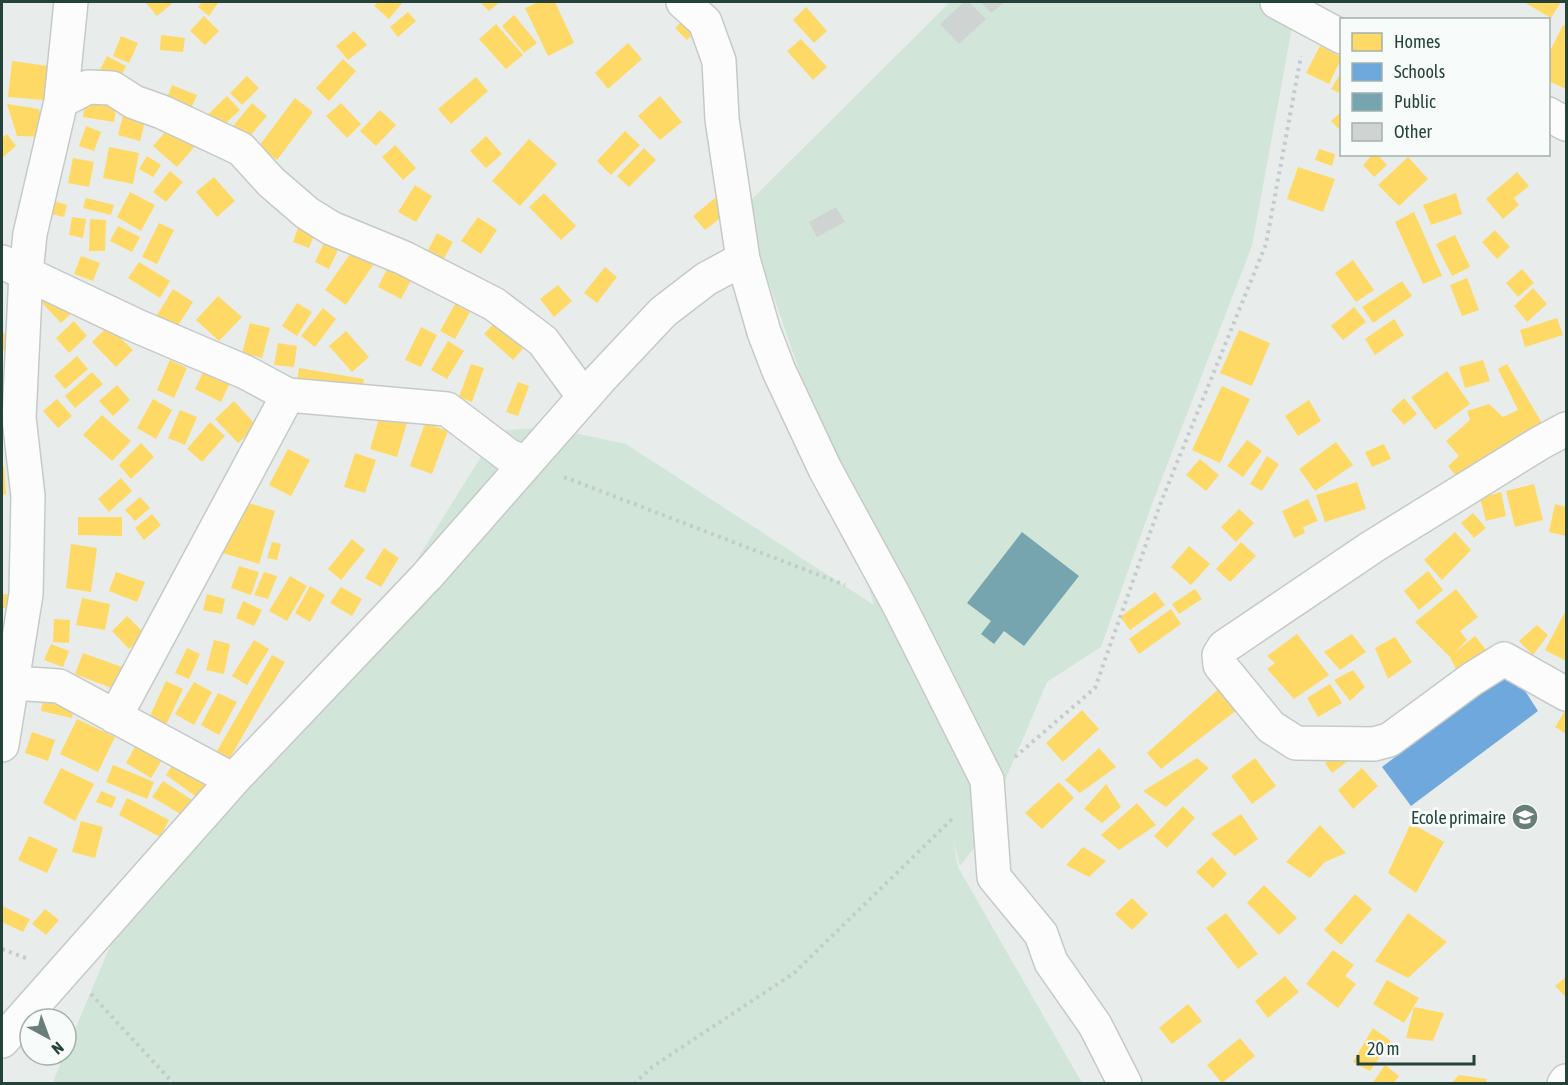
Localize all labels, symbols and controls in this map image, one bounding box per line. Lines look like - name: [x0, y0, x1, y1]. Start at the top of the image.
- legend: [1340, 18, 1550, 156]
- text: Homes: [1394, 31, 1440, 52]
- text: Schools: [1394, 61, 1445, 82]
- text: Public: [1394, 91, 1436, 112]
- text: Other: [1394, 121, 1433, 142]
- school or university icon: Ecole primaire: [1510, 802, 1540, 832]
- place label: Ecole primaire: [1411, 807, 1506, 828]
- north arrow: [18, 1007, 78, 1067]
- scale bar: [1358, 1028, 1474, 1066]
- text: N: [48, 1038, 67, 1058]
- text: 20 m: [1367, 1038, 1399, 1059]

